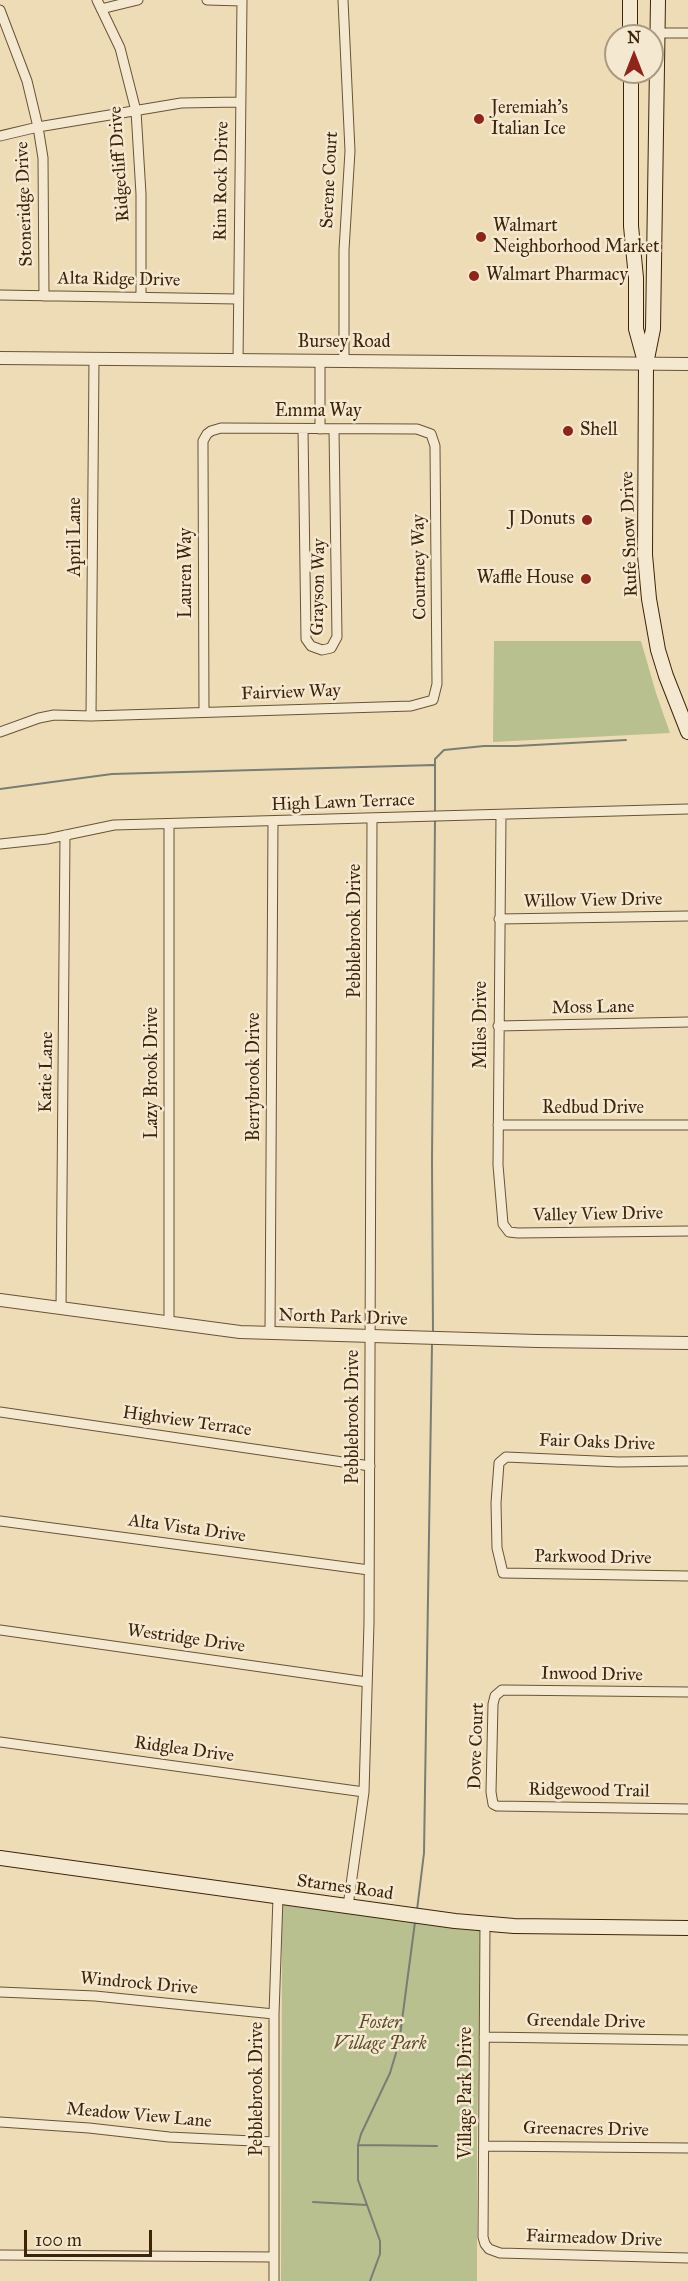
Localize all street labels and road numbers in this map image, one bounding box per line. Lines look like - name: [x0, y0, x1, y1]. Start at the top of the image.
- street label: Ridgecliff Drive: [105, 105, 135, 223]
- street label: Rim Rock Drive: [210, 121, 234, 241]
- street label: Serene Court: [317, 131, 343, 229]
- street label: Stoneridge Drive: [12, 141, 38, 267]
- street label: Alta Ridge Drive: [57, 268, 181, 292]
- street label: Bursey Road: [298, 332, 390, 354]
- street label: Emma Way: [275, 401, 361, 423]
- street label: Rufe Snow Drive: [617, 471, 643, 597]
- street label: April Lane: [65, 497, 87, 577]
- street label: Courtney Way: [408, 514, 432, 620]
- street label: Lauren Way: [176, 528, 198, 618]
- street label: Grayson Way: [307, 538, 331, 636]
- street label: Fairview Way: [241, 680, 341, 706]
- street label: High Lawn Terrace: [271, 790, 415, 816]
- street label: Pebblebrook Drive: [345, 864, 367, 998]
- street label: Willow View Drive: [523, 889, 663, 913]
- street label: Miles Drive: [471, 981, 493, 1069]
- street label: Moss Lane: [551, 996, 635, 1020]
- street label: Lazy Brook Drive: [142, 1007, 164, 1139]
- street label: Berrybrook Drive: [244, 1013, 266, 1141]
- street label: Katie Lane: [35, 1031, 59, 1113]
- street label: Redbud Drive: [542, 1098, 644, 1120]
- street label: Valley View Drive: [533, 1203, 663, 1227]
- street label: North Park Drive: [278, 1305, 408, 1331]
- street label: Pebblebrook Drive: [343, 1350, 365, 1484]
- street label: Highview Terrace: [121, 1402, 253, 1442]
- street label: Fair Oaks Drive: [539, 1430, 655, 1456]
- street label: Alta Vista Drive: [127, 1510, 247, 1548]
- street label: Parkwood Drive: [534, 1546, 652, 1570]
- street label: Westridge Drive: [126, 1620, 246, 1658]
- street label: Inwood Drive: [541, 1663, 643, 1687]
- street label: Dove Court: [465, 1702, 489, 1790]
- street label: Ridglea Drive: [133, 1732, 235, 1768]
- street label: Ridgewood Trail: [528, 1779, 650, 1803]
- street label: Starnes Road: [295, 1871, 395, 1905]
- street label: Windrock Drive: [79, 1968, 199, 2000]
- street label: Greendale Drive: [526, 2010, 646, 2034]
- street label: Pebblebrook Drive: [247, 2022, 269, 2156]
- street label: Village Park Drive: [456, 2027, 478, 2159]
- street label: Meadow View Lane: [65, 2099, 213, 2133]
- street label: Greenacres Drive: [523, 2118, 649, 2142]
- street label: Fairmeadow Drive: [526, 2226, 662, 2252]

